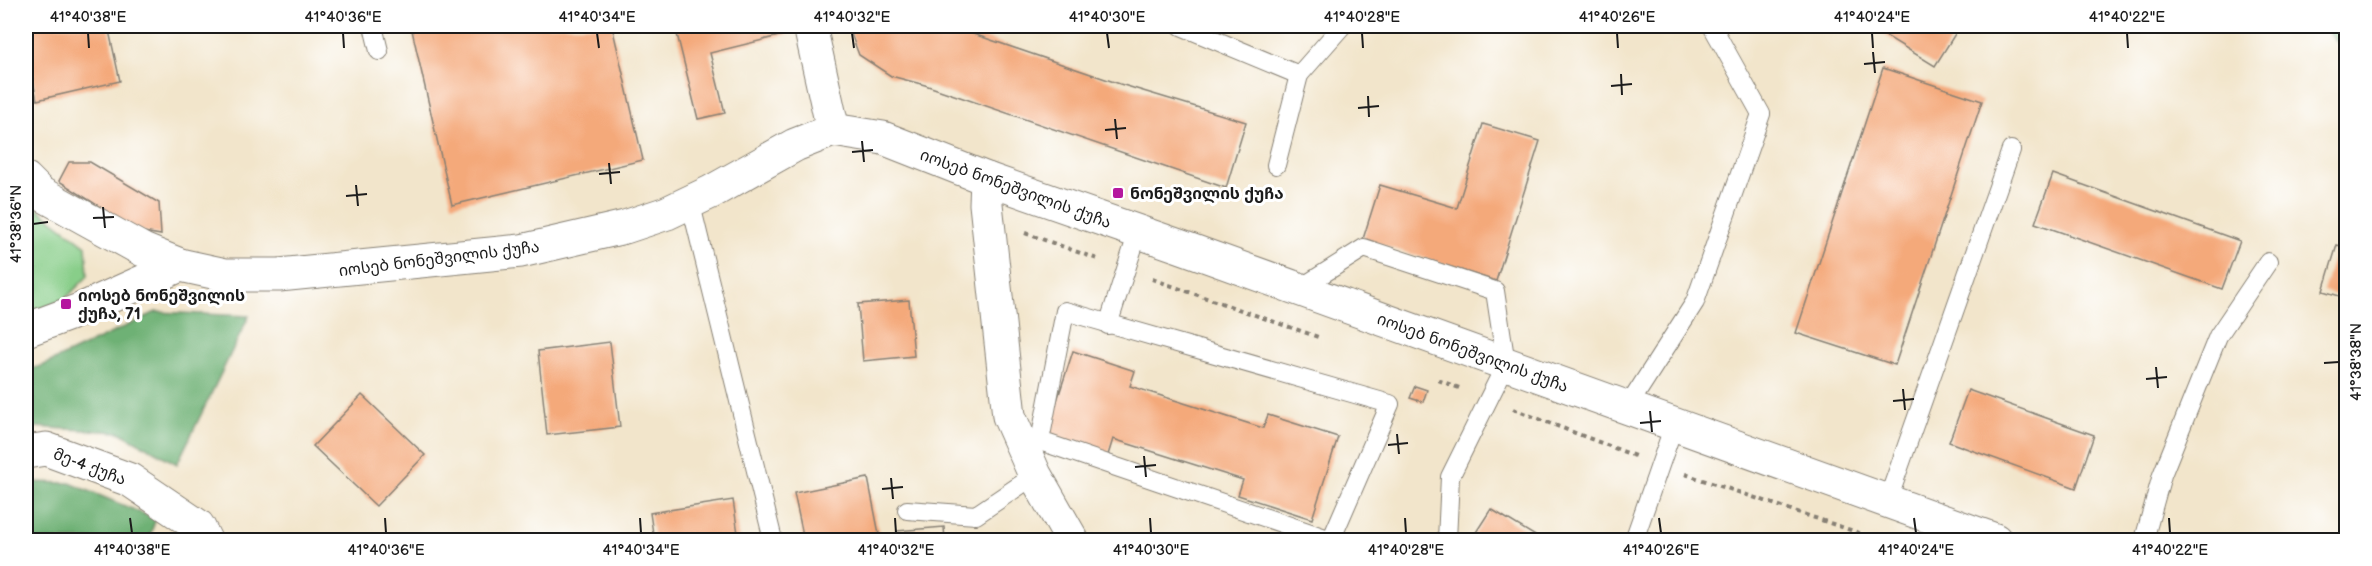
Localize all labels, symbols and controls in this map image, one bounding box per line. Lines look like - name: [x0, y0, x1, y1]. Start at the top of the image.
- text: 41°40'38"E: [50, 8, 126, 27]
- text: 41°40'36"E: [304, 8, 382, 27]
- text: 41°40'34"E: [558, 8, 636, 27]
- text: 41°40'32"E: [814, 8, 890, 27]
- text: 41°40'30"E: [1069, 8, 1145, 27]
- text: 41°40'28"E: [1324, 8, 1400, 27]
- text: 41°40'26"E: [1579, 8, 1655, 27]
- text: 41°40'24"E: [1834, 8, 1910, 27]
- text: 41°40'22"E: [2089, 8, 2165, 27]
- street label: იოსებ ნონეშვილის ქუჩა: [917, 146, 1114, 233]
- text: 41°38'36"N: [7, 185, 26, 263]
- place label: ნონეშვილის ქუჩა: [1130, 185, 1284, 204]
- marker: ნონეშვილის ქუჩა: [1111, 186, 1125, 200]
- street label: იოსებ ნონეშვილის ქუჩა: [338, 238, 541, 281]
- place label: იოსებ ნონეშვილის ქუჩა, 71: [78, 287, 245, 324]
- marker: იოსებ ნონეშვილის ქუჩა, 71: [59, 297, 73, 311]
- street label: იოსებ ნონეშვილის ქუჩა: [1374, 310, 1571, 397]
- text: 41°38'38"N: [2347, 323, 2366, 401]
- street label: მე-4 ქუჩა: [51, 445, 128, 490]
- text: 41°40'38"E: [94, 541, 170, 560]
- text: 41°40'36"E: [347, 541, 425, 560]
- text: 41°40'34"E: [602, 541, 680, 560]
- text: 41°40'32"E: [858, 541, 934, 560]
- text: 41°40'30"E: [1113, 541, 1189, 560]
- text: 41°40'28"E: [1368, 541, 1444, 560]
- text: 41°40'26"E: [1623, 541, 1699, 560]
- text: 41°40'24"E: [1878, 541, 1954, 560]
- text: 41°40'22"E: [2132, 541, 2208, 560]

